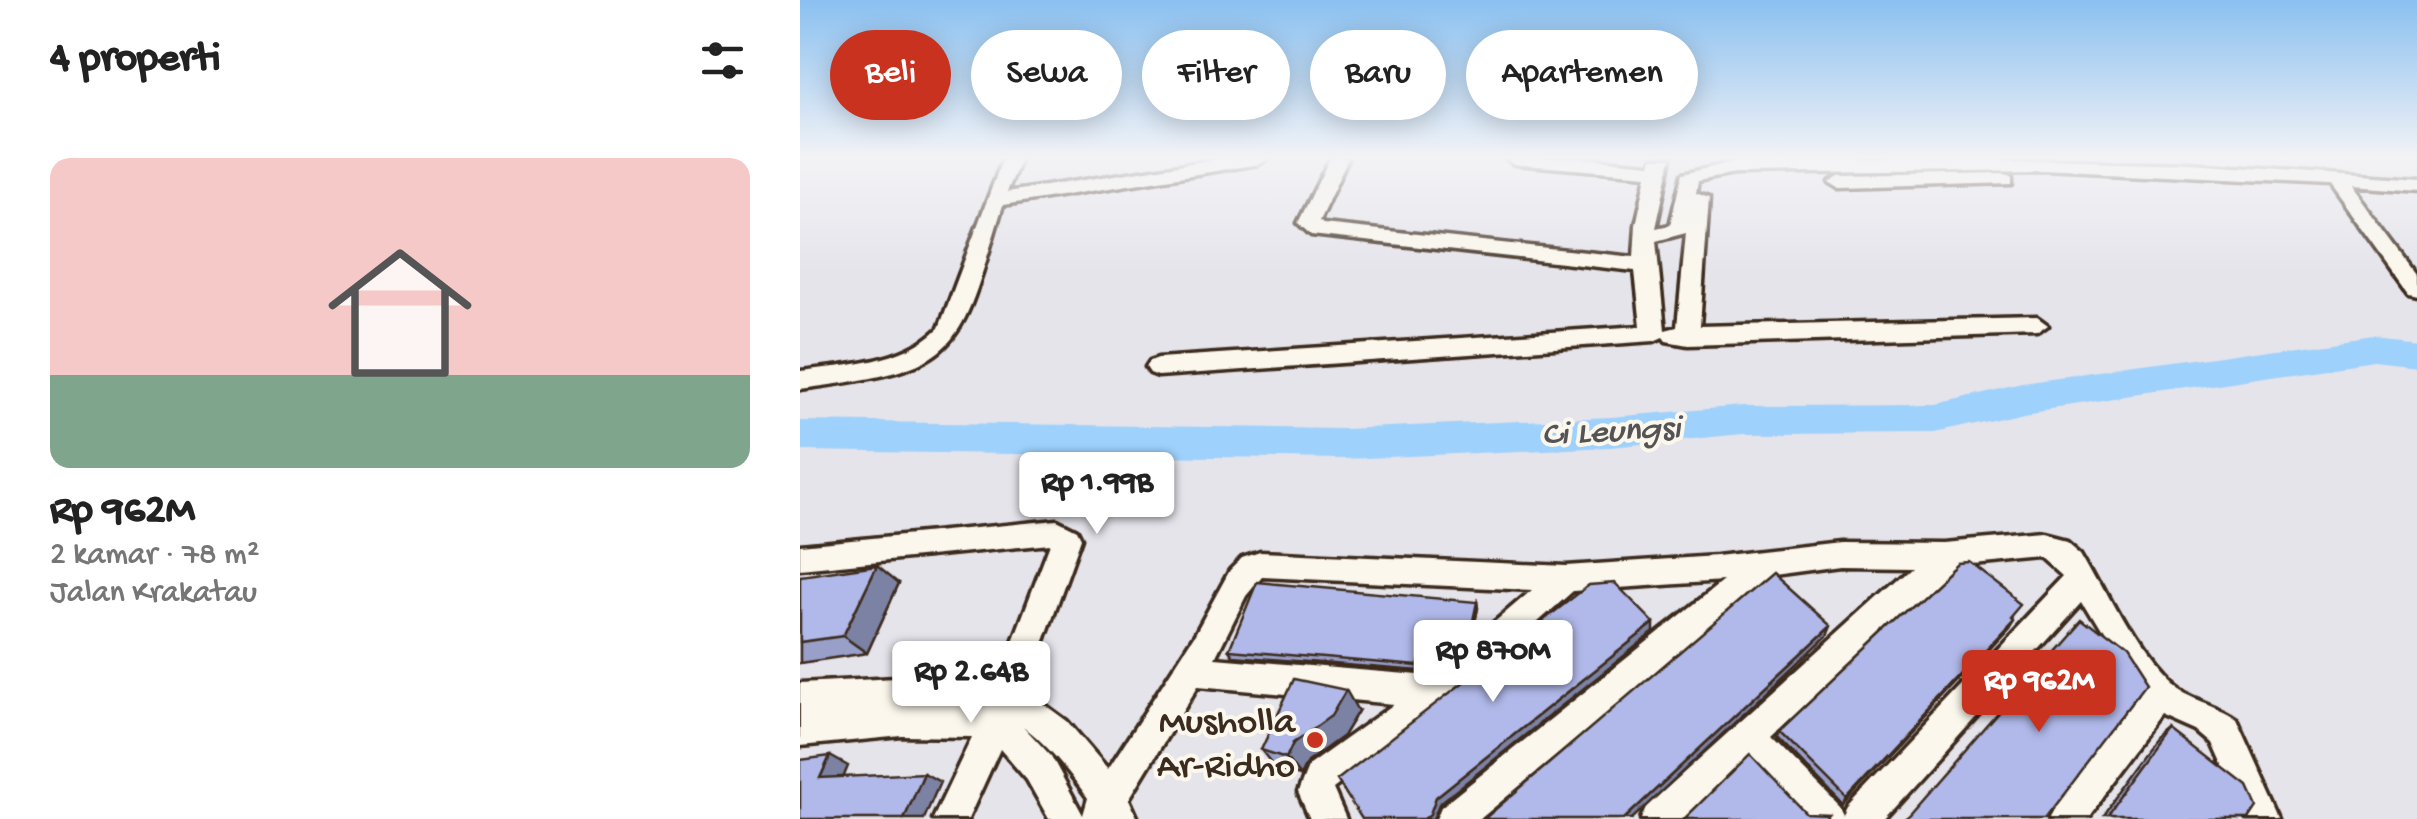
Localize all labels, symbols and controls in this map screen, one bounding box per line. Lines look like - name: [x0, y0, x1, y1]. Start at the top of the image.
- chip: Beli: [830, 30, 951, 120]
- chip: Sewa: [971, 30, 1122, 120]
- chip: Filter: [1142, 30, 1290, 120]
- chip: Baru: [1310, 30, 1446, 120]
- chip: Apartemen: [1466, 30, 1698, 120]
- icon: filters: [695, 33, 750, 88]
- text: 4 properti: [50, 36, 221, 85]
- icon: home: [310, 223, 490, 403]
- water label: Ci Leungsi: [1541, 409, 1685, 458]
- pin: Rp 1.99B: [994, 452, 1200, 537]
- text: Rp 1.99B: [1041, 465, 1153, 503]
- text: Rp 962M: [50, 488, 195, 537]
- text: 2 kamar · 78 m²: [50, 537, 259, 575]
- text: Jalan Krakatau: [50, 575, 257, 613]
- pin: Rp 870M: [1401, 620, 1585, 705]
- text: Rp 870M: [1436, 633, 1550, 671]
- pin: Rp 2.64B: [868, 641, 1074, 726]
- pin: Rp 962M: [1947, 650, 2131, 735]
- text: Rp 2.64B: [914, 654, 1028, 692]
- text: Rp 962M: [1984, 663, 2094, 701]
- place label: Musholla Ar-Ridho: [1157, 702, 1297, 790]
- marker: Musholla Ar-Ridho: [1304, 729, 1326, 751]

